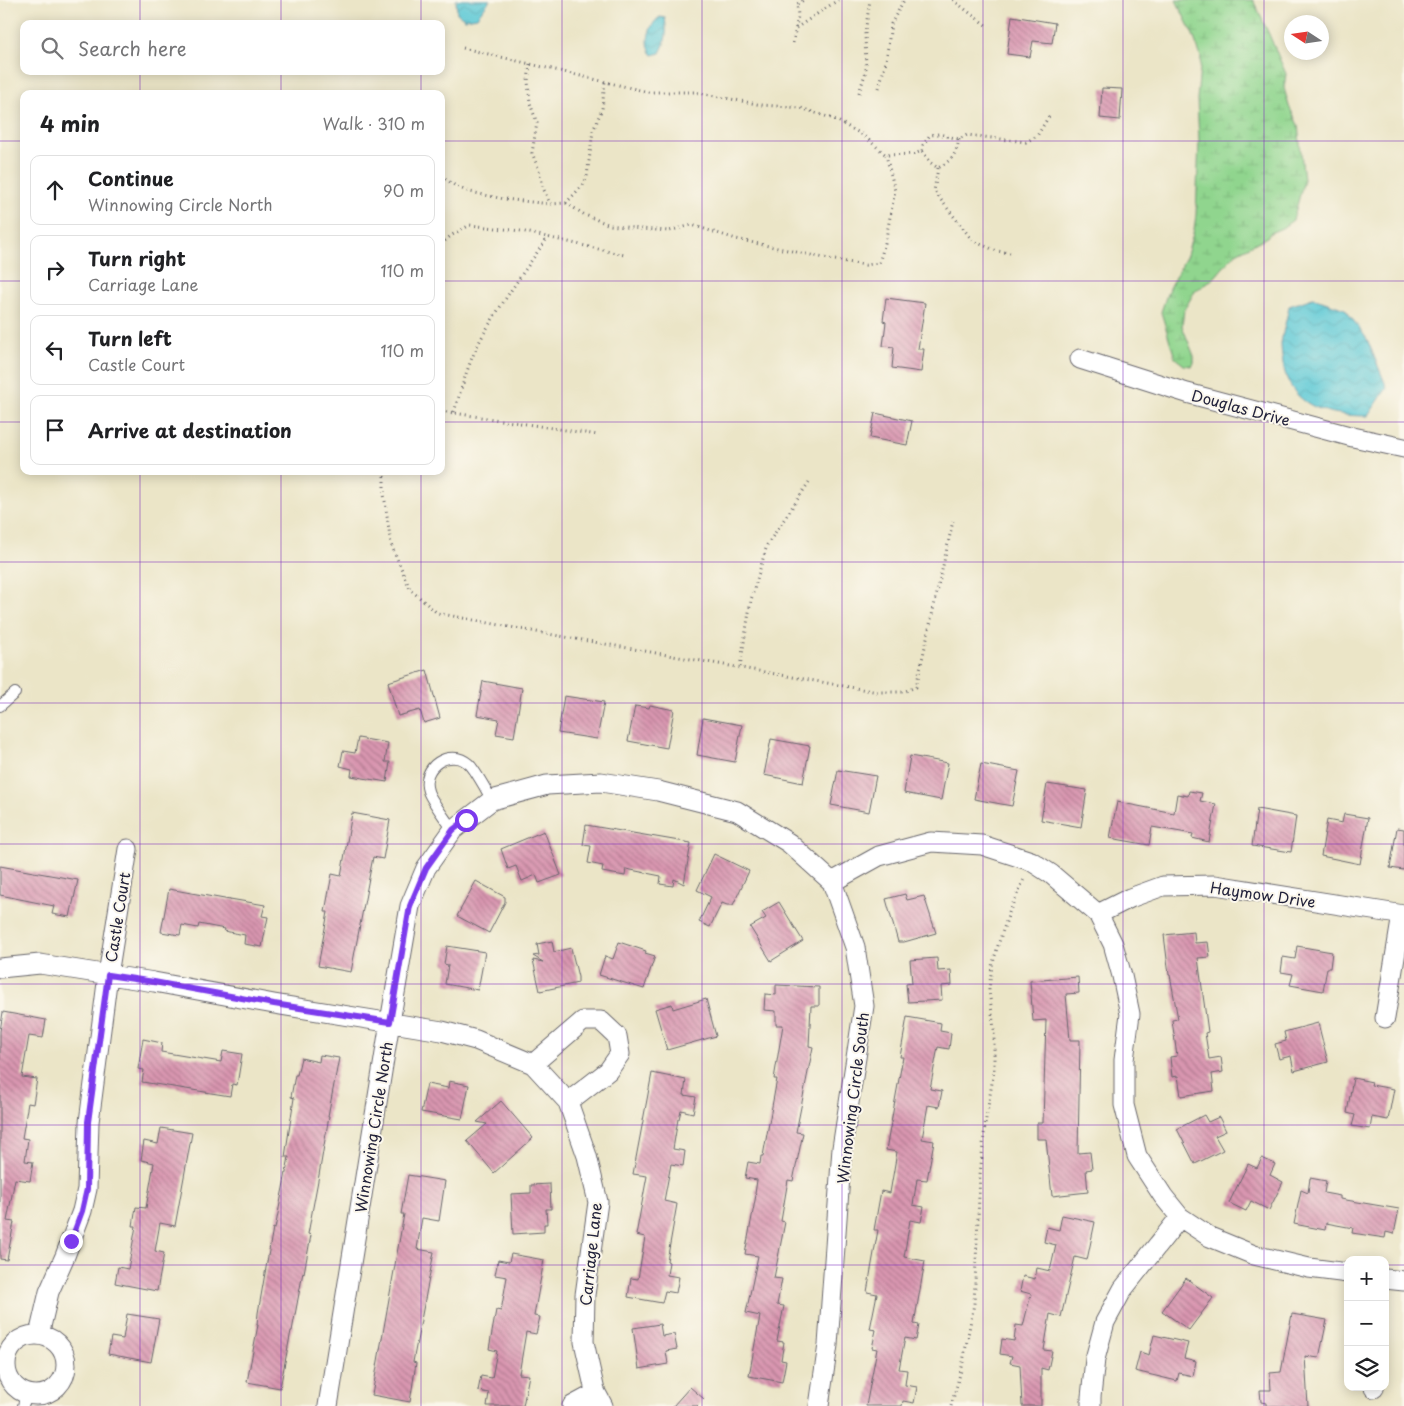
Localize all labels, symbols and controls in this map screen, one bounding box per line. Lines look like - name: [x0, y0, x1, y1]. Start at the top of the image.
- north arrow: [1284, 15, 1329, 60]
- search box: [20, 20, 445, 75]
- icon: search: [38, 34, 66, 62]
- text: Search here: [78, 34, 187, 62]
- text: 4 min: [40, 107, 100, 139]
- text: Walk · 310 m: [323, 111, 425, 135]
- text: Continue: [88, 164, 174, 192]
- icon: ahead: [41, 176, 69, 204]
- text: 90 m: [383, 178, 424, 202]
- text: Winnowing Circle North: [88, 192, 273, 216]
- text: Turn right: [88, 244, 186, 272]
- icon: right: [41, 256, 69, 284]
- text: 110 m: [381, 258, 424, 282]
- text: Carriage Lane: [88, 272, 199, 296]
- text: Turn left: [88, 324, 172, 352]
- icon: left: [41, 336, 69, 364]
- text: 110 m: [381, 338, 424, 362]
- text: Castle Court: [88, 352, 185, 376]
- street label: Douglas Drive: [1189, 383, 1293, 431]
- icon: arrive: [41, 416, 69, 444]
- text: Arrive at destination: [88, 416, 292, 444]
- route start: [455, 809, 478, 832]
- street label: Castle Court: [99, 870, 135, 964]
- street label: Haymow Drive: [1209, 875, 1317, 913]
- street label: Winnowing Circle South: [830, 1011, 874, 1185]
- street label: Winnowing Circle North: [348, 1040, 398, 1214]
- street label: Carriage Lane: [573, 1201, 607, 1307]
- route end: [60, 1230, 83, 1253]
- map controls: [1344, 1256, 1389, 1391]
- button: +: [1344, 1256, 1389, 1301]
- button: −: [1344, 1301, 1389, 1346]
- button: layers: [1344, 1346, 1389, 1391]

